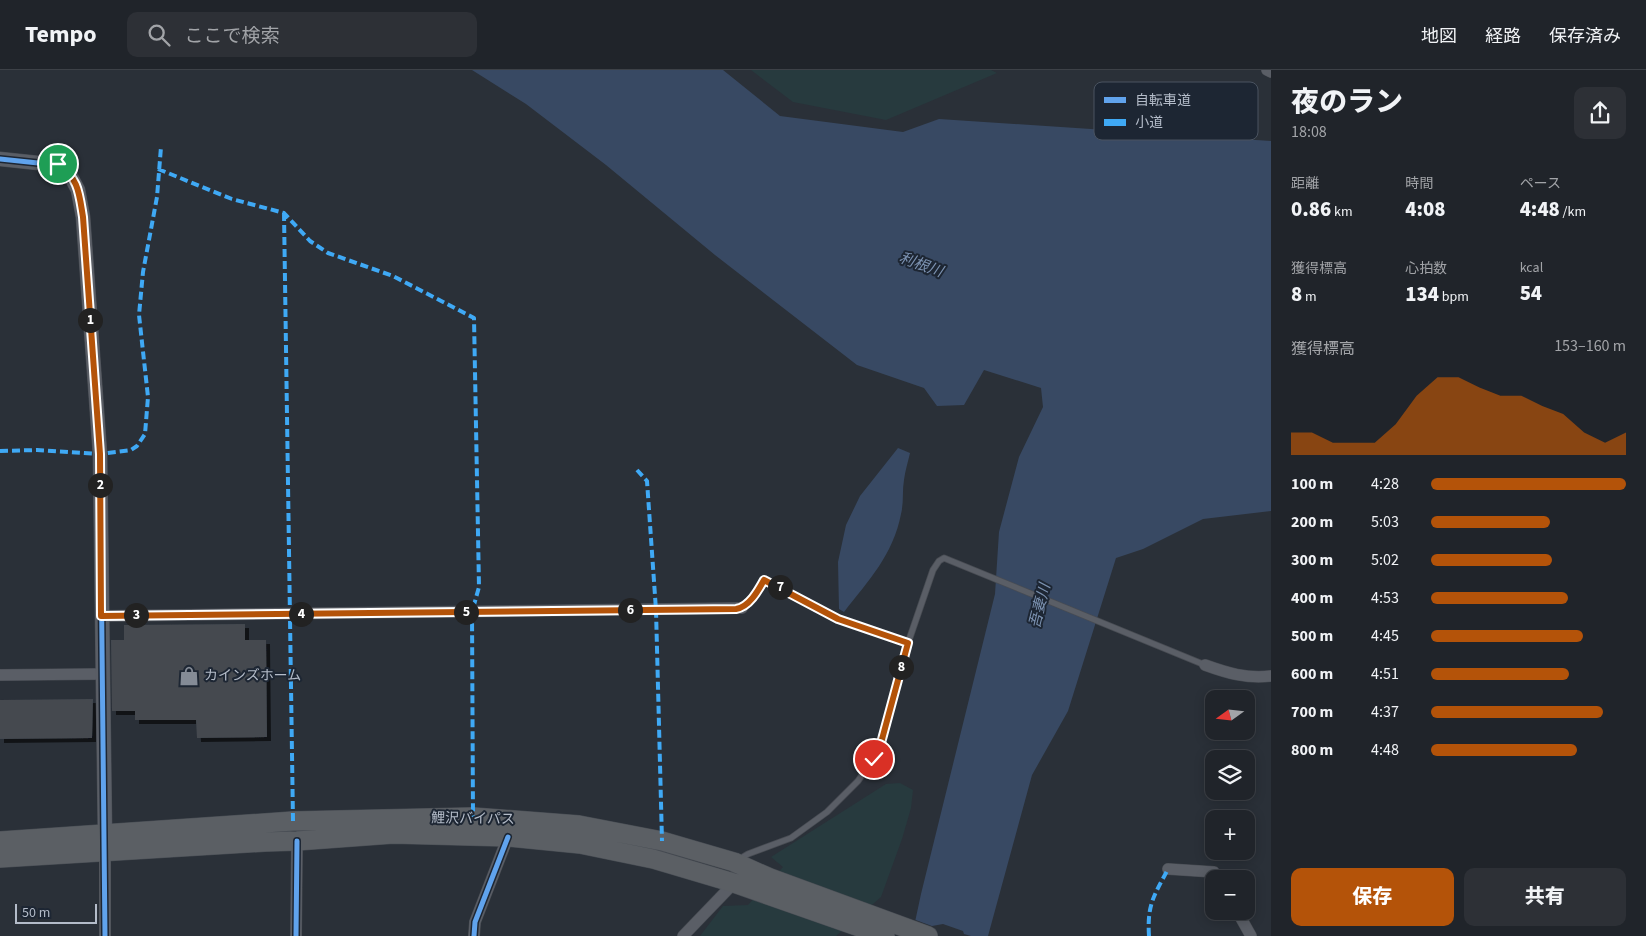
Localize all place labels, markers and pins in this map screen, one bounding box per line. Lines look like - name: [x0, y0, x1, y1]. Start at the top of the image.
- pin: [37, 143, 79, 185]
- pin: 1: [78, 308, 102, 332]
- pin: 2: [88, 472, 112, 498]
- pin: 7: [768, 574, 792, 600]
- pin: 6: [618, 598, 642, 622]
- pin: 5: [454, 600, 478, 624]
- pin: 3: [124, 602, 148, 628]
- pin: 4: [288, 602, 314, 626]
- pin: 8: [888, 654, 914, 680]
- shop icon: カインズホーム: [178, 665, 200, 687]
- place label: カインズホーム: [204, 666, 301, 686]
- pin: [853, 738, 895, 780]

